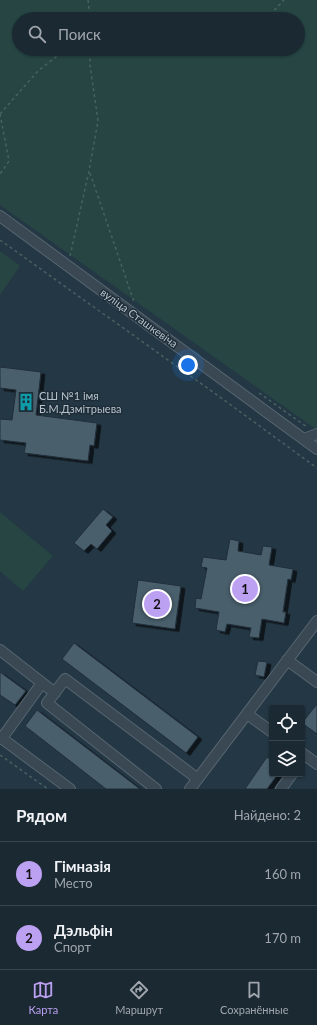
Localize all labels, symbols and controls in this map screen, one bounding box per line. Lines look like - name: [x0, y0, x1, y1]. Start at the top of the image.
- search box: [12, 12, 305, 56]
- icon: search: [26, 23, 48, 45]
- text: Поиск: [58, 25, 101, 43]
- street label: вуліца Сташкевіча: [98, 285, 180, 350]
- your location: [178, 355, 198, 375]
- place label: СШ №1 імя Б.М.Дзмітрыева: [39, 389, 122, 415]
- building icon: СШ №1 імя Б.М.Дзмітрыева: [16, 392, 36, 412]
- pin: 1: [232, 574, 258, 604]
- pin: 2: [144, 589, 170, 619]
- map controls: [269, 705, 305, 777]
- button: locate: [269, 705, 305, 741]
- button: layers: [269, 741, 305, 777]
- text: Рядом: [16, 805, 67, 826]
- text: Найдено: 2: [234, 807, 301, 823]
- text: Гімназія: [54, 857, 111, 875]
- text: 1: [25, 866, 33, 882]
- text: 160 m: [264, 866, 301, 882]
- text: Место: [54, 875, 93, 891]
- text: Дэльфін: [54, 921, 113, 939]
- text: 2: [25, 930, 33, 946]
- text: 170 m: [264, 930, 301, 946]
- text: Спорт: [54, 939, 91, 955]
- tab: Карта: [28, 979, 58, 1016]
- tab: Маршрут: [115, 979, 163, 1016]
- tab: Сохранённые: [220, 979, 289, 1016]

